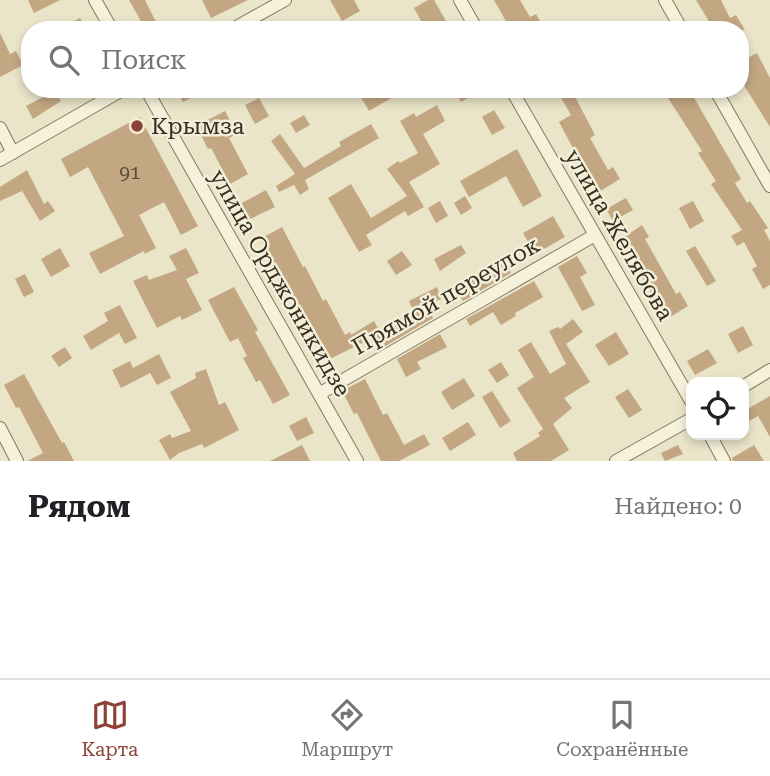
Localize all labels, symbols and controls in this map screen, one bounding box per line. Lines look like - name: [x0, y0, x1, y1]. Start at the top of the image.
- search box: [21, 21, 749, 98]
- icon: search: [45, 41, 83, 79]
- text: Поиск: [101, 45, 187, 75]
- place label: Крымза: [151, 113, 245, 140]
- marker: Крымза: [129, 118, 145, 134]
- street label: улица Желябова: [559, 144, 679, 326]
- house number: 91: [119, 161, 141, 184]
- street label: улица Орджоникидзе: [204, 165, 356, 401]
- street label: Прямой переулок: [347, 231, 545, 361]
- map controls: [686, 377, 749, 440]
- button: locate: [686, 377, 749, 440]
- text: Рядом: [28, 489, 130, 524]
- text: Найдено: 0: [614, 493, 742, 520]
- tab: Карта: [81, 696, 138, 761]
- tab: Маршрут: [301, 696, 393, 761]
- tab: Сохранённые: [556, 696, 689, 761]

